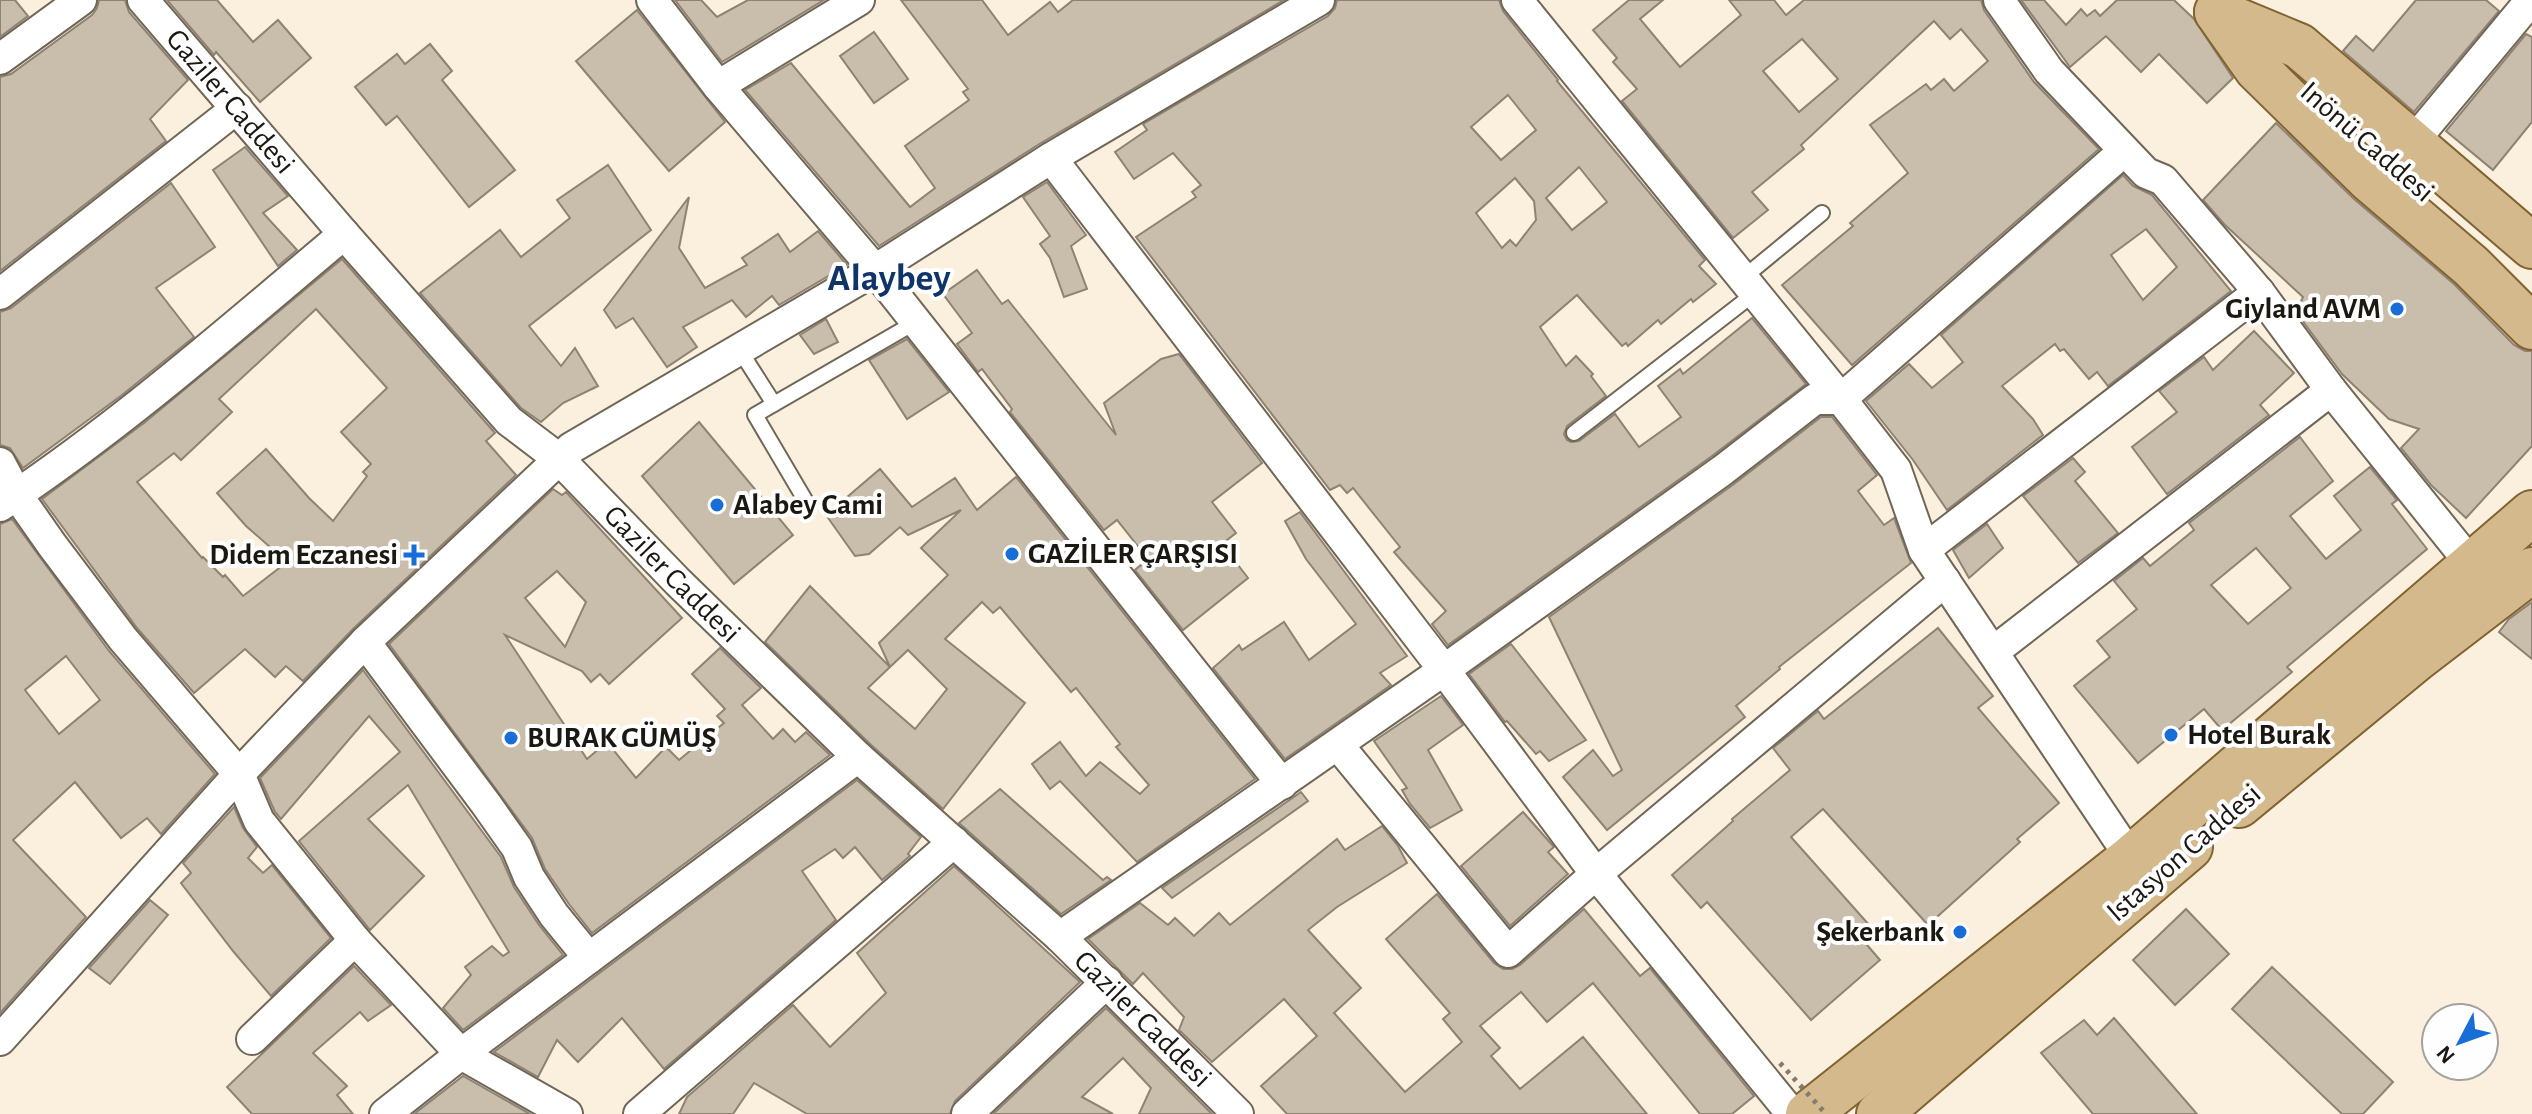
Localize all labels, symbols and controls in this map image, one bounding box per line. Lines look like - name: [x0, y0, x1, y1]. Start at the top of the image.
- street label: Gaziler Caddesi: [160, 24, 300, 180]
- street label: Inönü Caddesi: [2294, 76, 2440, 208]
- district label: Alaybey: [828, 260, 950, 298]
- place label: Giyland AVM: [2225, 294, 2381, 324]
- marker: Giyland AVM: [2388, 300, 2406, 318]
- place label: Alabey Cami: [733, 490, 883, 520]
- marker: Alabey Cami: [708, 496, 726, 514]
- street label: Gaziler Caddesi: [598, 500, 746, 649]
- place label: GAZİLER ÇARŞISI: [1028, 537, 1238, 569]
- place label: Didem Eczanesi: [209, 540, 398, 570]
- marker: GAZİLER ÇARŞISI: [1003, 545, 1021, 563]
- marker: Didem Eczanesi: [405, 546, 423, 564]
- place label: Hotel Burak: [2187, 720, 2331, 750]
- place label: BURAK GÜMÜŞ: [527, 721, 716, 753]
- marker: Hotel Burak: [2162, 726, 2180, 744]
- marker: BURAK GÜMÜŞ: [502, 729, 520, 747]
- street label: Istasyon Caddesi: [2101, 778, 2267, 928]
- place label: Şekerbank: [1816, 917, 1944, 947]
- marker: Şekerbank: [1951, 923, 1969, 941]
- street label: Gaziler Caddesi: [1068, 945, 1217, 1093]
- north arrow: [2420, 1002, 2500, 1082]
- text: N: [2432, 1041, 2459, 1067]

